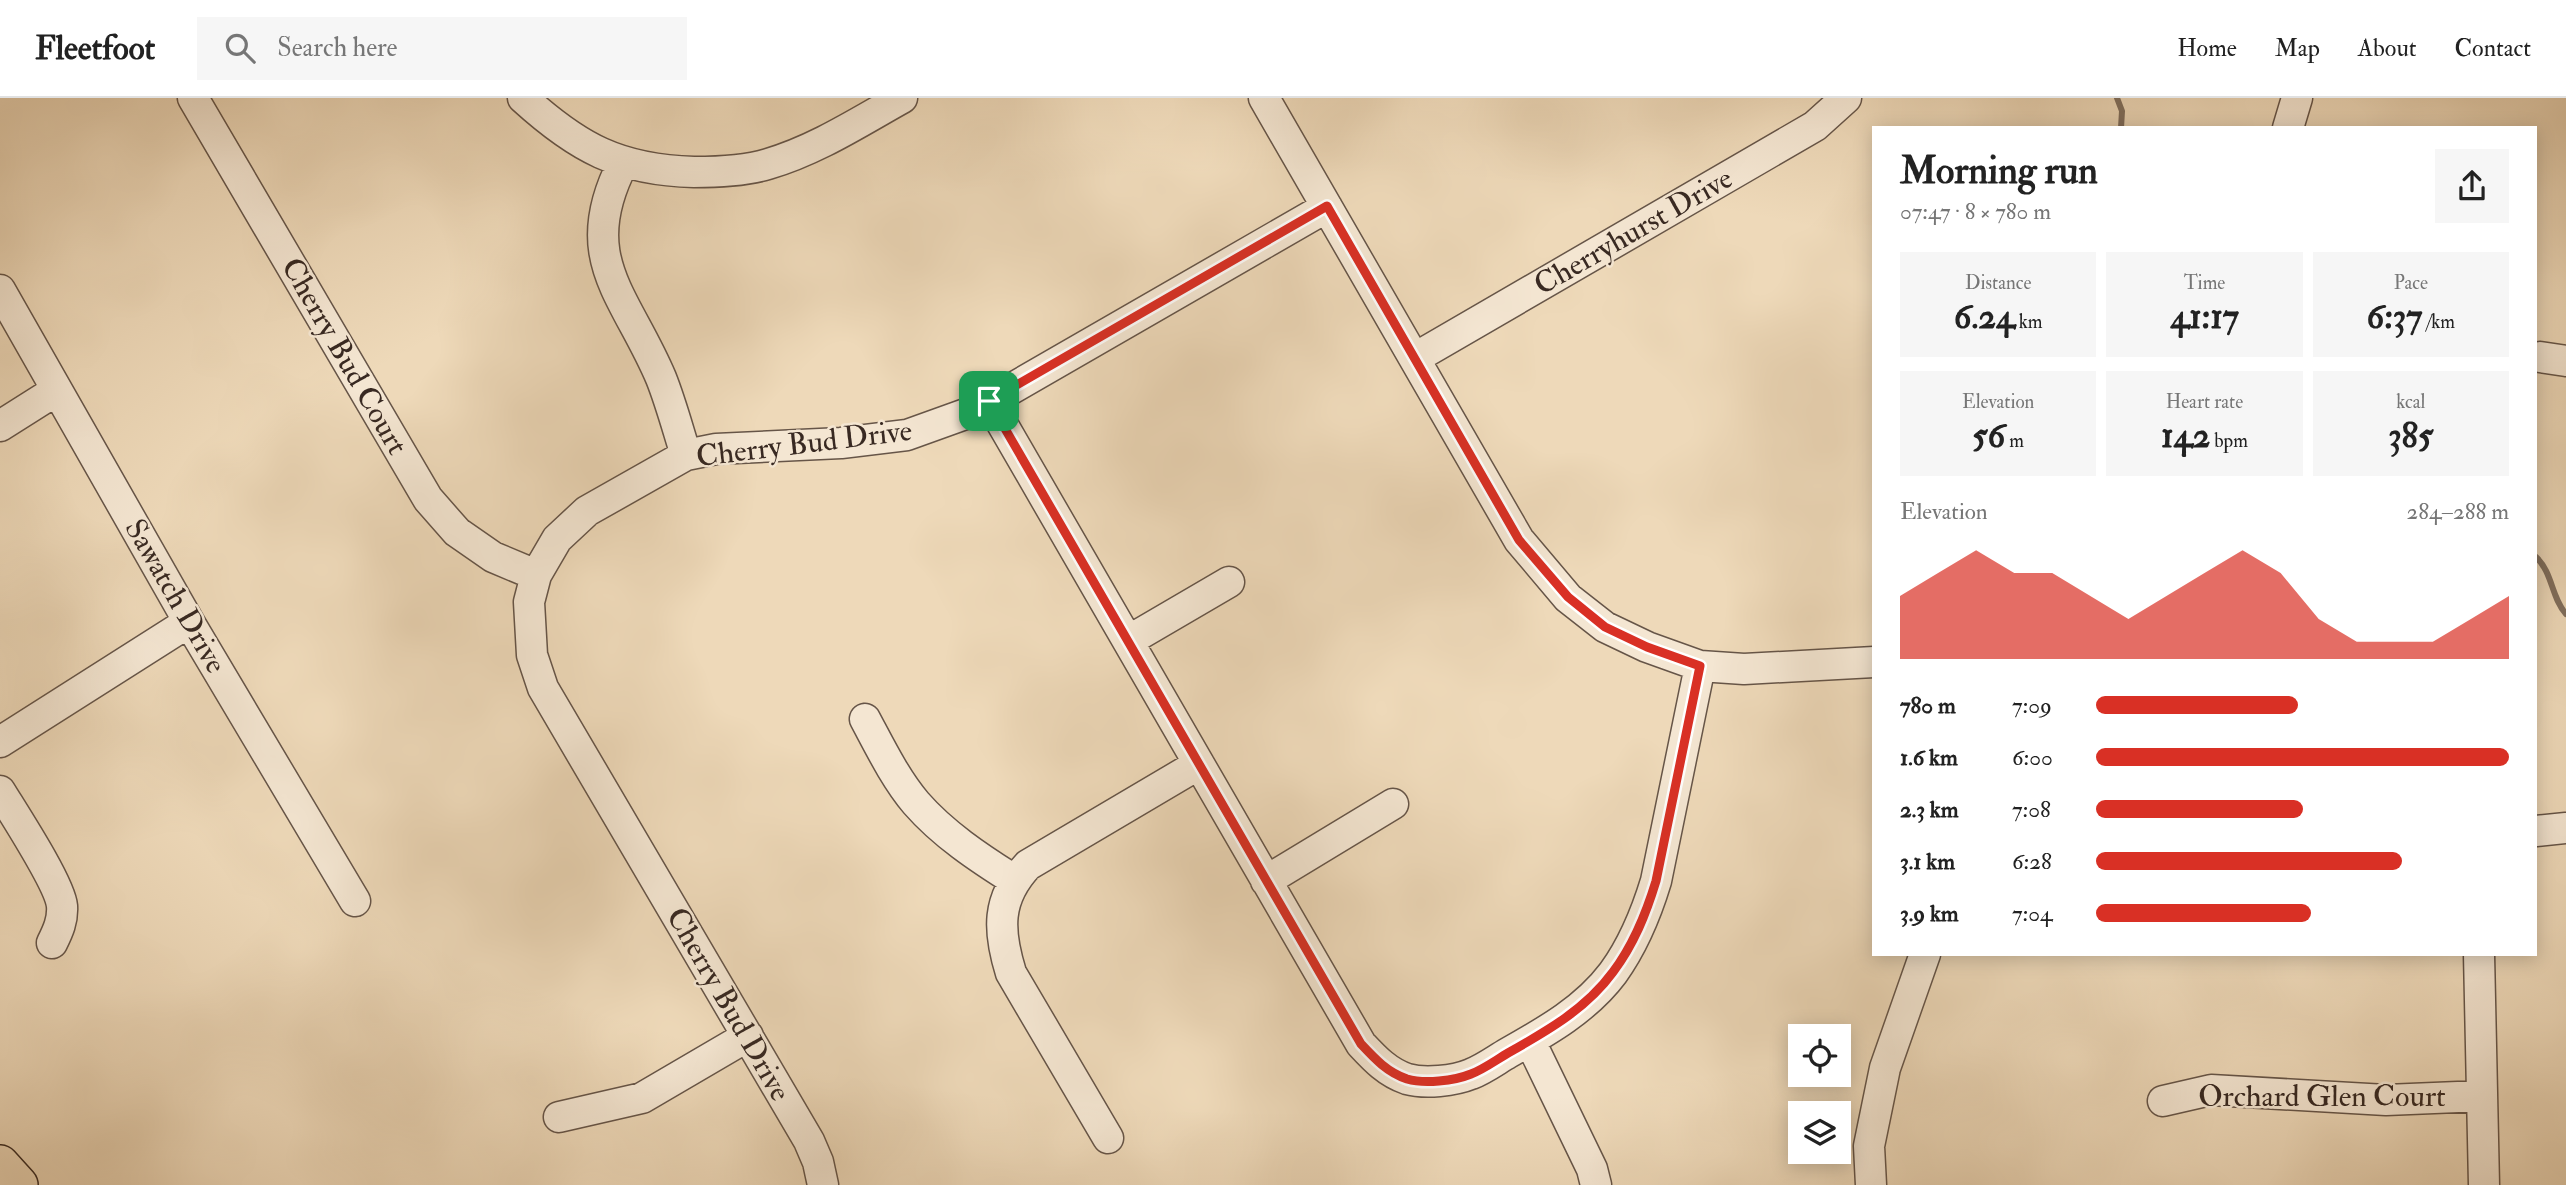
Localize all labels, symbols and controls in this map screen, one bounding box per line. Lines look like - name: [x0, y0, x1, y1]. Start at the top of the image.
- search box: [197, 17, 687, 80]
- text: Fleetfoot: [35, 28, 155, 69]
- icon: search: [221, 29, 259, 67]
- text: Search here: [277, 32, 397, 64]
- text: Home: [2177, 33, 2237, 64]
- text: Map: [2275, 33, 2320, 64]
- text: About: [2358, 33, 2417, 64]
- text: Contact: [2455, 33, 2531, 64]
- text: Morning run: [1900, 147, 2098, 195]
- button: share: [2435, 149, 2509, 223]
- street label: Cherryhurst Drive: [1527, 160, 1739, 303]
- text: 07:47 · 8 × 780 m: [1900, 197, 2051, 226]
- street label: Cherry Bud Court: [273, 251, 416, 462]
- text: Distance: [1965, 271, 2031, 295]
- text: Time: [2184, 271, 2225, 295]
- text: Pace: [2394, 271, 2428, 295]
- text: 6.24: [1954, 295, 2015, 339]
- text: 41:17: [2170, 295, 2239, 339]
- text: 6:37: [2367, 295, 2422, 339]
- text: km: [2015, 310, 2043, 334]
- text: /km: [2422, 310, 2455, 334]
- pin: [959, 371, 1019, 431]
- icon: arrive: [970, 382, 1008, 420]
- text: Elevation: [1962, 390, 2034, 414]
- text: Heart rate: [2166, 390, 2243, 414]
- text: kcal: [2396, 390, 2425, 414]
- street label: Cherry Bud Drive: [694, 412, 914, 475]
- text: 56: [1972, 414, 2005, 458]
- text: 142: [2161, 414, 2210, 458]
- text: 385: [2388, 414, 2433, 458]
- text: m: [2005, 429, 2024, 453]
- text: bpm: [2210, 429, 2248, 453]
- text: Elevation: [1900, 497, 1988, 526]
- text: 284–288 m: [2407, 497, 2509, 526]
- street label: Sawatch Drive: [117, 513, 235, 680]
- text: 780 m: [1900, 691, 1956, 720]
- text: 7:09: [2012, 691, 2052, 720]
- text: 1.6 km: [1900, 743, 1958, 772]
- text: 6:00: [2012, 743, 2053, 772]
- text: 2.3 km: [1900, 795, 1959, 824]
- text: 7:08: [2012, 795, 2051, 824]
- text: 3.1 km: [1900, 847, 1955, 876]
- text: 6:28: [2012, 847, 2052, 876]
- text: 3.9 km: [1900, 899, 1959, 928]
- text: 7:04: [2012, 899, 2052, 928]
- street label: Cherry Bud Drive: [658, 901, 799, 1107]
- map controls: [1788, 1024, 1851, 1164]
- button: locate: [1788, 1024, 1851, 1087]
- street label: Orchard Glen Court: [2198, 1078, 2446, 1115]
- button: layers: [1788, 1101, 1851, 1164]

